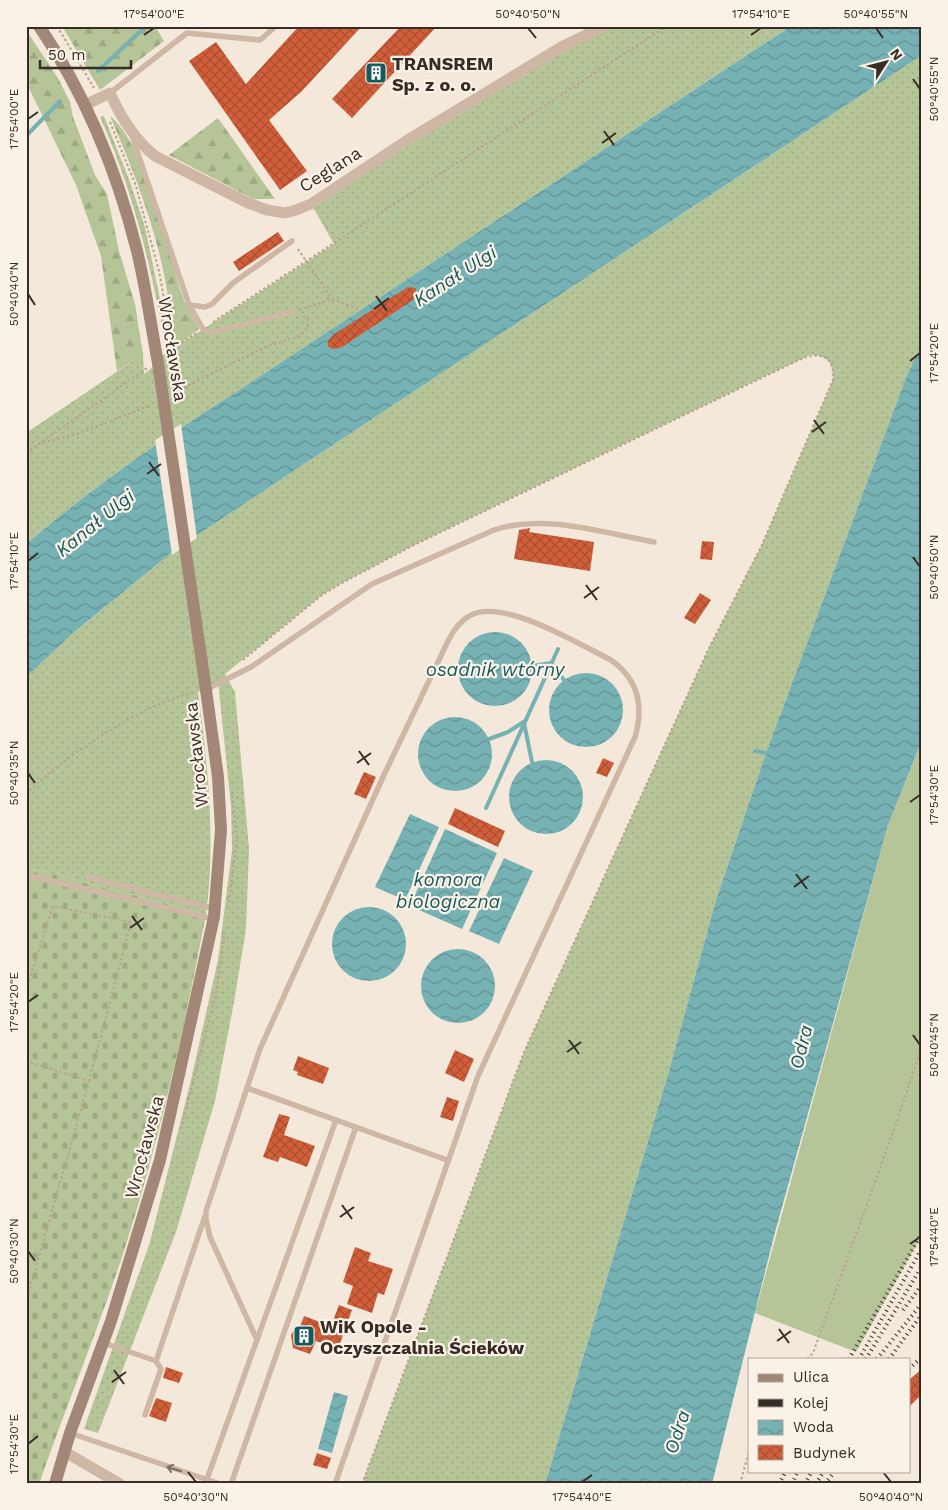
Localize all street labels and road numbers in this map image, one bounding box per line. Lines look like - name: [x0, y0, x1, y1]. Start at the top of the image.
- street label: Ceglana: [295, 142, 365, 196]
- street label: Wrocławska: [154, 295, 192, 403]
- street label: Wrocławska: [180, 701, 212, 809]
- street label: Wrocławska: [120, 1093, 168, 1201]

